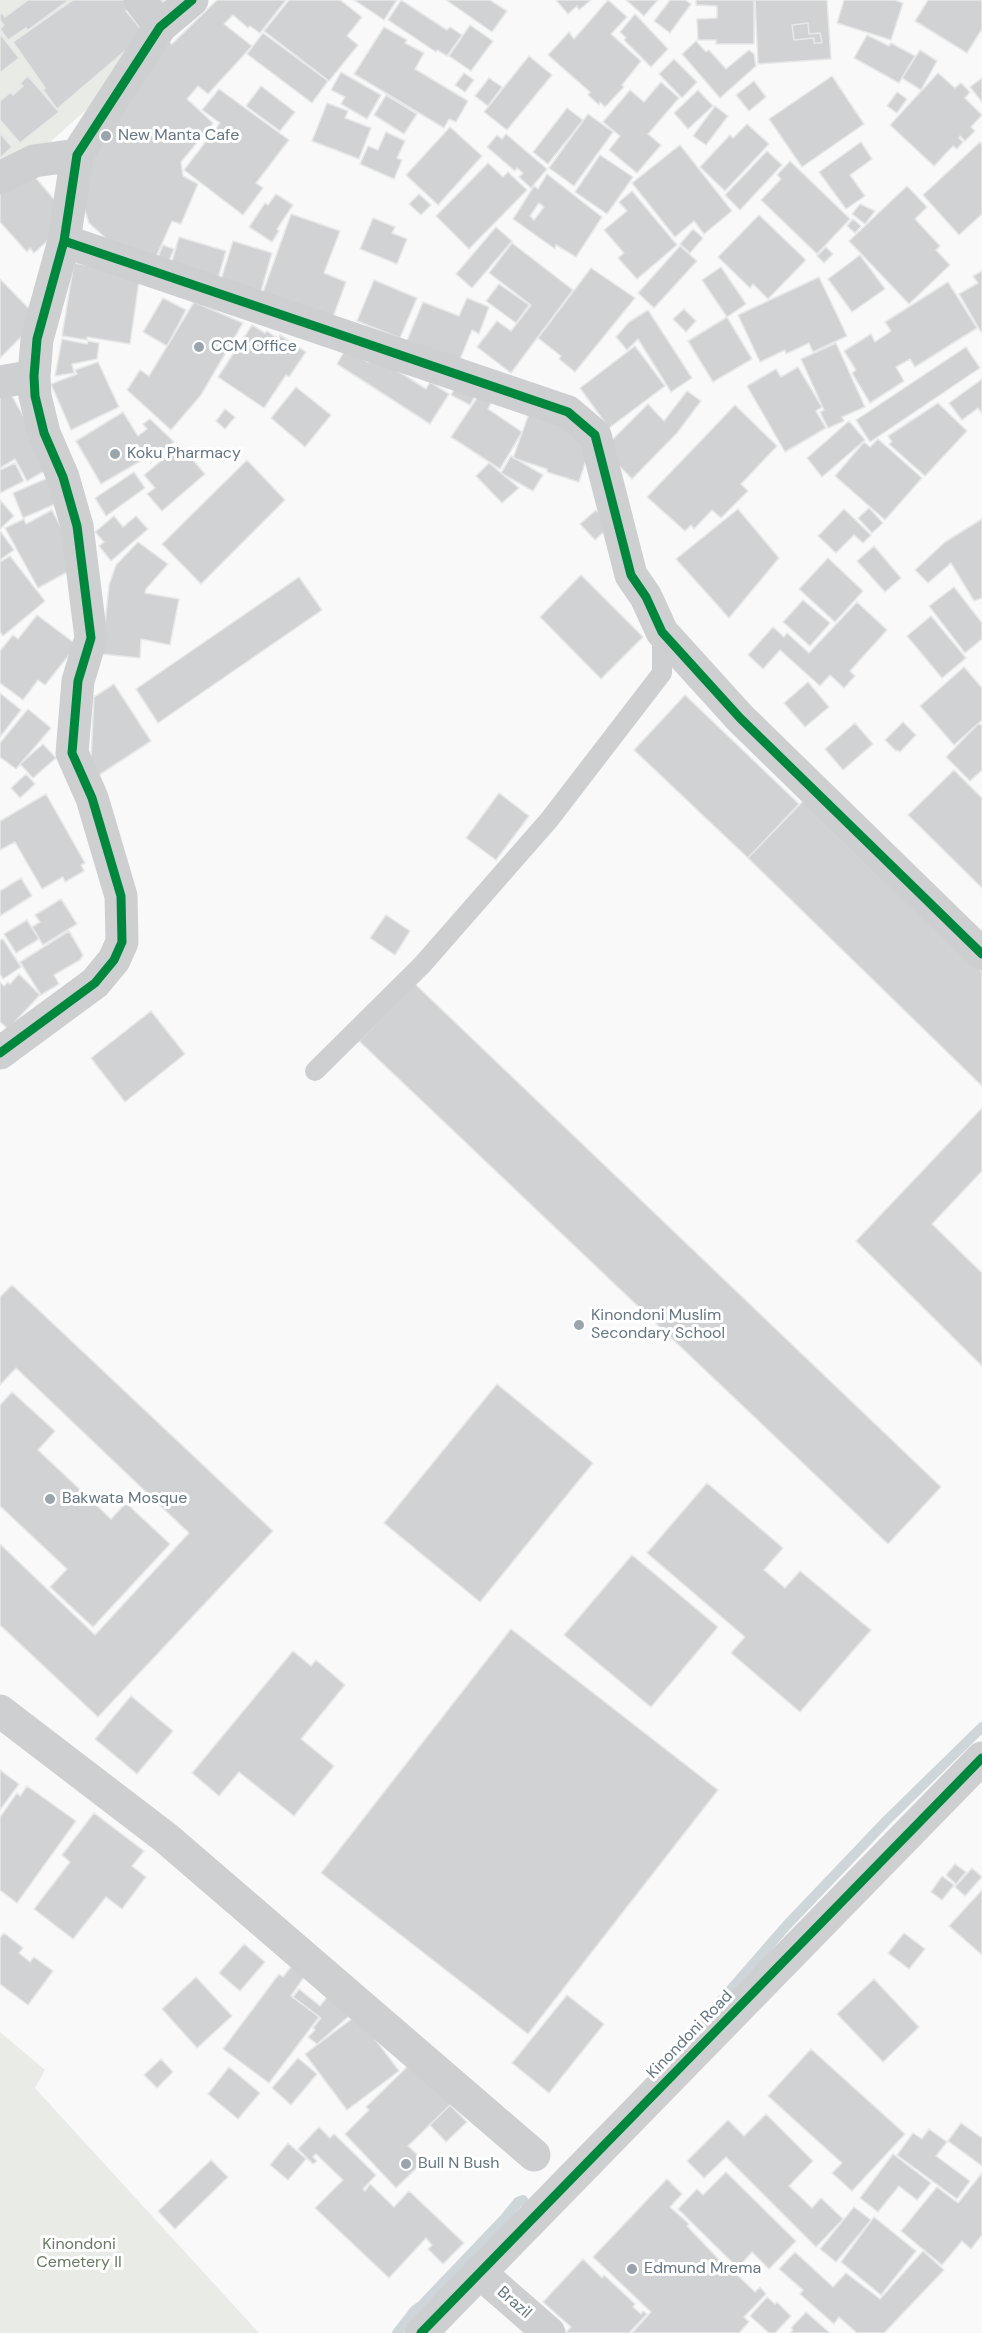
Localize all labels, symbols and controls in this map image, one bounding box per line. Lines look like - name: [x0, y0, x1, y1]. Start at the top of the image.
- place label: New Manta Cafe: [118, 126, 239, 146]
- marker: New Manta Cafe: [99, 129, 113, 143]
- place label: CCM Office: [211, 337, 297, 357]
- marker: CCM Office: [192, 340, 206, 354]
- place label: Koku Pharmacy: [127, 444, 241, 464]
- marker: Koku Pharmacy: [108, 447, 122, 461]
- place label: Kinondoni Muslim Secondary School: [591, 1306, 725, 1344]
- marker: Kinondoni Muslim Secondary School: [572, 1318, 586, 1332]
- place label: Bakwata Mosque: [62, 1489, 187, 1509]
- marker: Bakwata Mosque: [43, 1492, 57, 1506]
- street label: Kinondoni Road: [643, 1987, 737, 2083]
- place label: Bull N Bush: [418, 2154, 500, 2174]
- marker: Bull N Bush: [399, 2157, 413, 2171]
- park label: Kinondoni Cemetery II: [36, 2235, 122, 2273]
- place label: Edmund Mrema: [644, 2259, 761, 2279]
- marker: Edmund Mrema: [625, 2262, 639, 2276]
- street label: Brazil: [493, 2283, 535, 2323]

